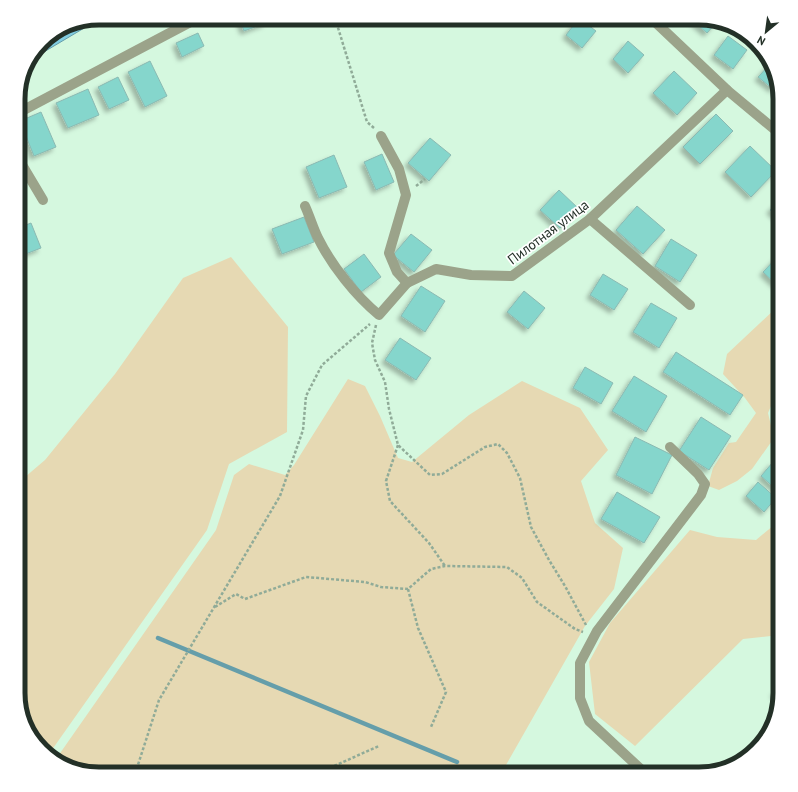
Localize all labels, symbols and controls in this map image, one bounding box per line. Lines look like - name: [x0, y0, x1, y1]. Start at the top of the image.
- north arrow: [746, 12, 786, 52]
- text: N: [755, 33, 768, 49]
- street label: Пилотная улица: [504, 196, 592, 268]

